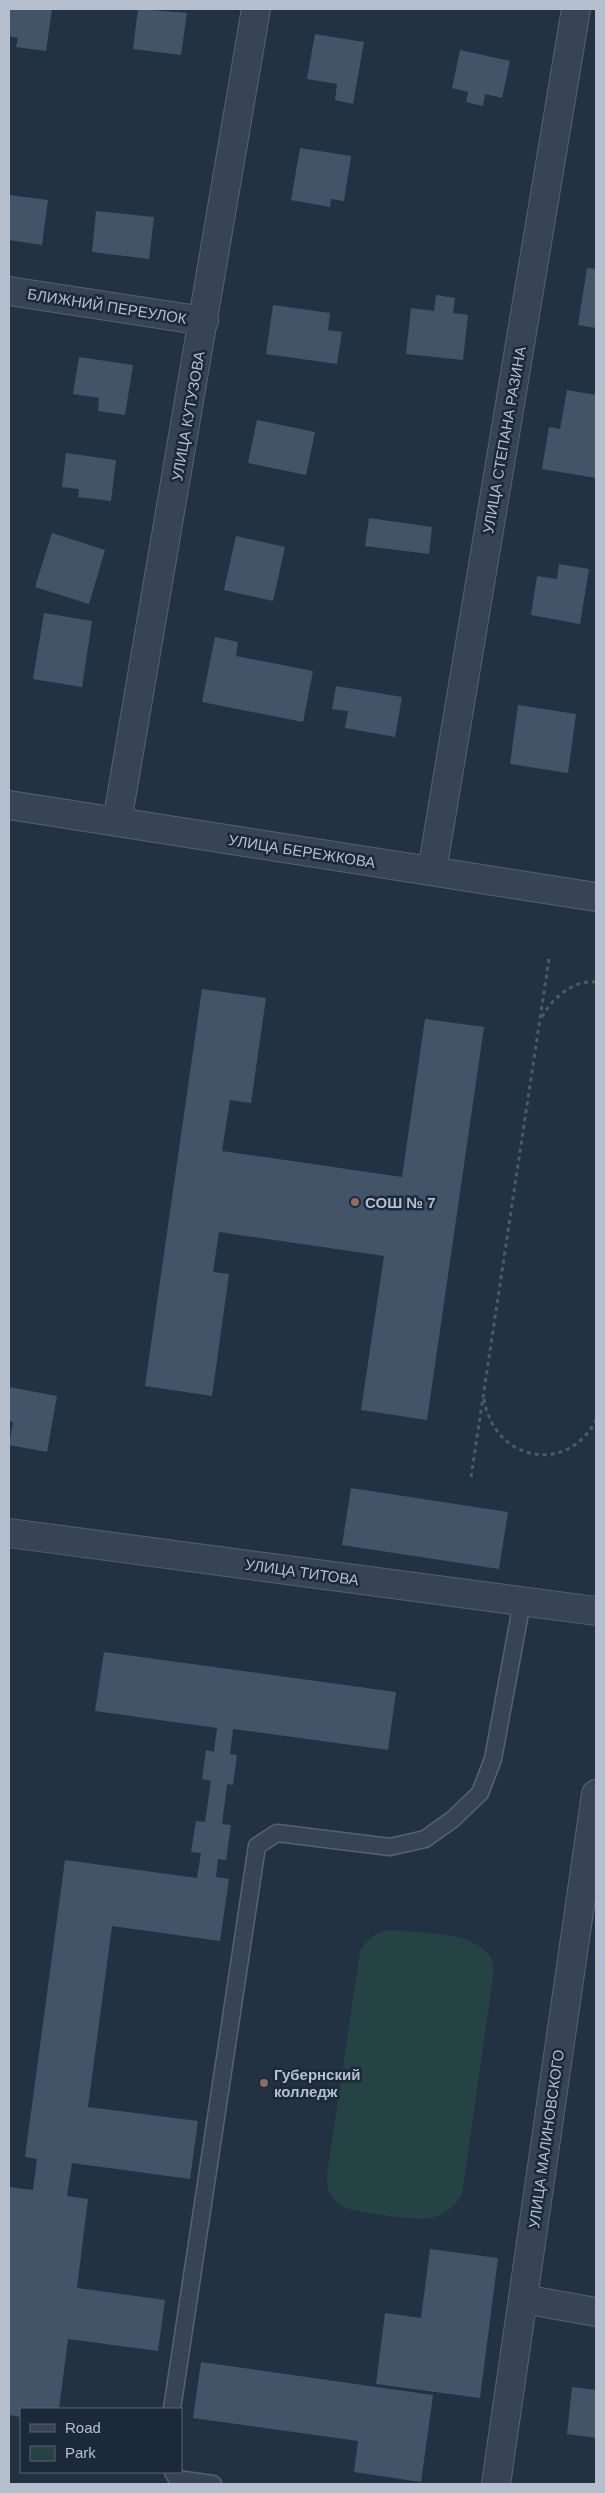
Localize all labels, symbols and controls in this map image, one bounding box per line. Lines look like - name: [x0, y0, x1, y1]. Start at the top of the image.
- street label: БЛИЖНИЙ ПЕРЕУЛОК: [26, 285, 188, 327]
- street label: УЛИЦА СТЕПАНА РАЗИНА: [479, 345, 529, 535]
- street label: УЛИЦА КУТУЗОВА: [168, 350, 208, 482]
- street label: УЛИЦА БЕРЕЖКОВА: [227, 831, 377, 871]
- place label: СОШ № 7: [365, 1194, 436, 1211]
- marker: СОШ № 7: [349, 1196, 361, 1208]
- street label: УЛИЦА ТИТОВА: [244, 1556, 360, 1588]
- street label: УЛИЦА МАЛИНОВСКОГО: [525, 2048, 567, 2230]
- place label: Губернский колледж: [274, 2066, 360, 2100]
- marker: Губернский колледж: [258, 2077, 270, 2089]
- legend: [20, 2408, 182, 2473]
- text: Road: [65, 2419, 101, 2436]
- text: Park: [65, 2444, 96, 2461]

